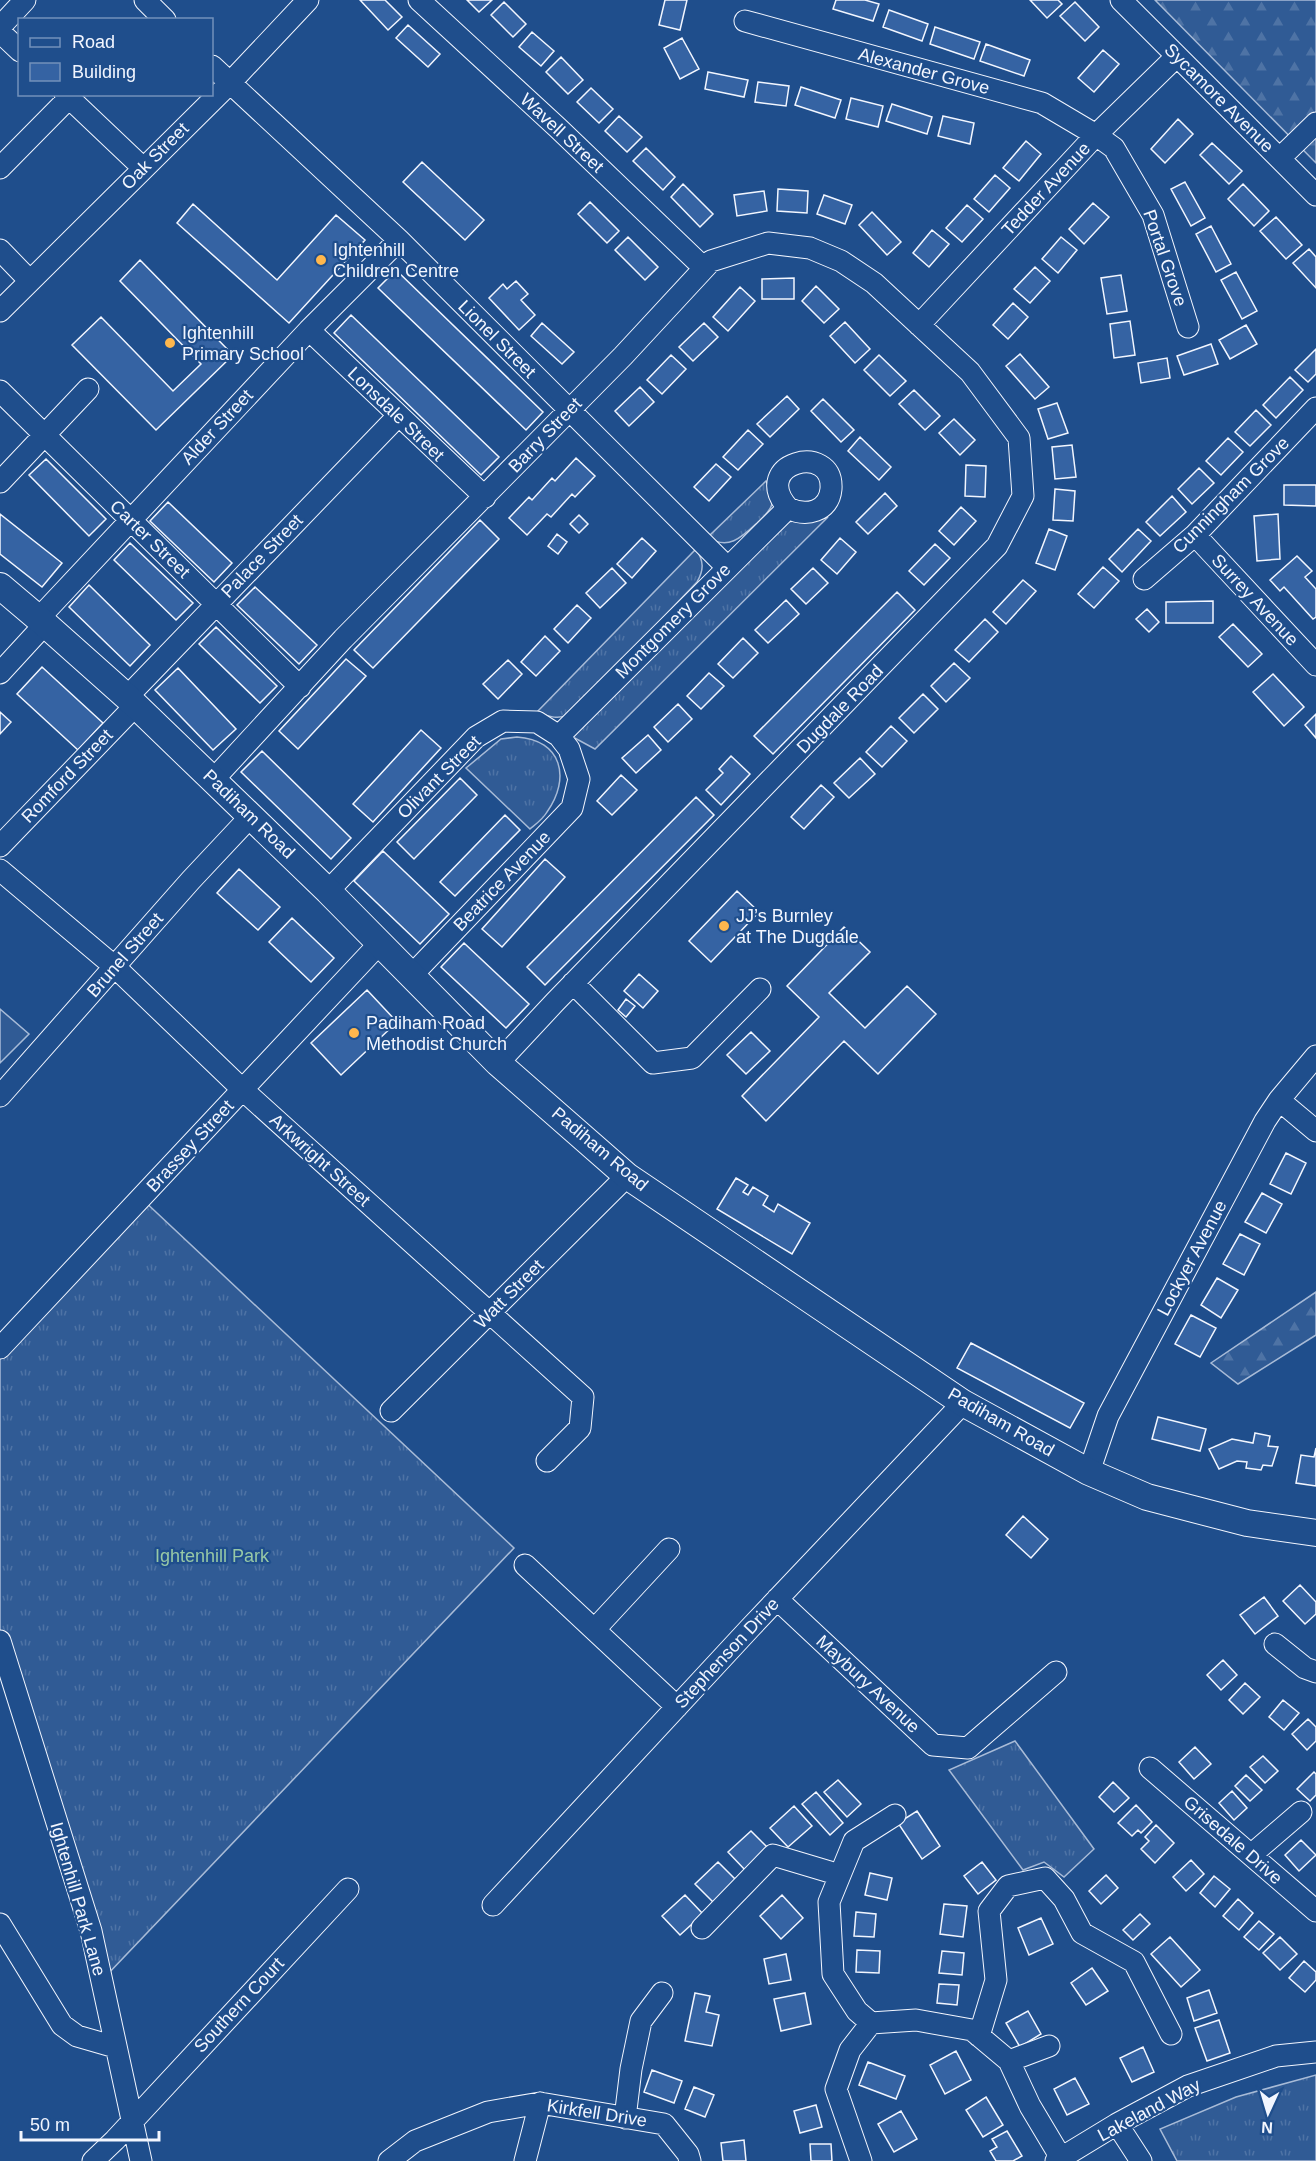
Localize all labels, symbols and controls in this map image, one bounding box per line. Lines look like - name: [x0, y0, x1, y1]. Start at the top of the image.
- legend: [18, 18, 213, 96]
- text: Road: [72, 32, 115, 52]
- street label: Sycamore Avenue: [1160, 39, 1278, 157]
- street label: Alexander Grove: [856, 44, 992, 98]
- text: Building: [72, 62, 136, 82]
- street label: Wavell Street: [516, 89, 608, 177]
- street label: Oak Street: [118, 119, 192, 193]
- street label: Tedder Avenue: [998, 138, 1094, 240]
- street label: Portal Grove: [1139, 207, 1191, 309]
- place label: Ightenhill Children Centre: [333, 240, 459, 281]
- marker: Ightenhill Children Centre: [314, 253, 328, 267]
- street label: Lionel Street: [454, 296, 540, 382]
- place label: Ightenhill Primary School: [182, 323, 304, 364]
- marker: Ightenhill Primary School: [163, 336, 177, 350]
- street label: Lonsdale Street: [344, 363, 448, 465]
- street label: Alder Street: [177, 385, 257, 469]
- street label: Barry Street: [504, 394, 586, 476]
- street label: Cunningham Grove: [1169, 433, 1293, 557]
- street label: Carter Street: [106, 496, 194, 582]
- street label: Palace Street: [217, 510, 307, 602]
- street label: Surrey Avenue: [1208, 550, 1302, 650]
- street label: Montgomery Grove: [611, 559, 735, 683]
- street label: Dugdale Road: [793, 661, 887, 757]
- street label: Romford Street: [17, 725, 117, 827]
- street label: Olivant Street: [393, 731, 485, 823]
- street label: Padiham Road: [199, 765, 299, 863]
- street label: Beatrice Avenue: [449, 827, 555, 935]
- place label: JJ’s Burnley at The Dugdale: [736, 906, 859, 947]
- street label: Brunel Street: [83, 909, 167, 1001]
- marker: JJ’s Burnley at The Dugdale: [717, 919, 731, 933]
- place label: Padiham Road Methodist Church: [366, 1013, 507, 1054]
- marker: Padiham Road Methodist Church: [347, 1026, 361, 1040]
- street label: Brassey Street: [142, 1096, 238, 1196]
- street label: Padiham Road: [548, 1103, 652, 1195]
- street label: Arkwright Street: [266, 1110, 374, 1210]
- street label: Lockyer Avenue: [1153, 1197, 1231, 1319]
- street label: Watt Street: [470, 1255, 548, 1333]
- street label: Padiham Road: [944, 1384, 1058, 1460]
- park label: Ightenhill Park: [155, 1546, 270, 1566]
- street label: Stephenson Drive: [671, 1594, 783, 1712]
- street label: Maybury Avenue: [812, 1631, 924, 1737]
- street label: Grisedale Drive: [1180, 1792, 1286, 1888]
- street label: Ightenhill Park Lane: [46, 1820, 110, 1978]
- street label: Southern Court: [190, 1954, 288, 2056]
- street label: Lakeland Way: [1094, 2075, 1204, 2145]
- north arrow: [1238, 2083, 1298, 2143]
- street label: Kirkfell Drive: [546, 2095, 648, 2131]
- scale bar: [21, 2104, 159, 2142]
- text: 50 m: [30, 2115, 70, 2135]
- text: N: [1261, 2119, 1273, 2136]

